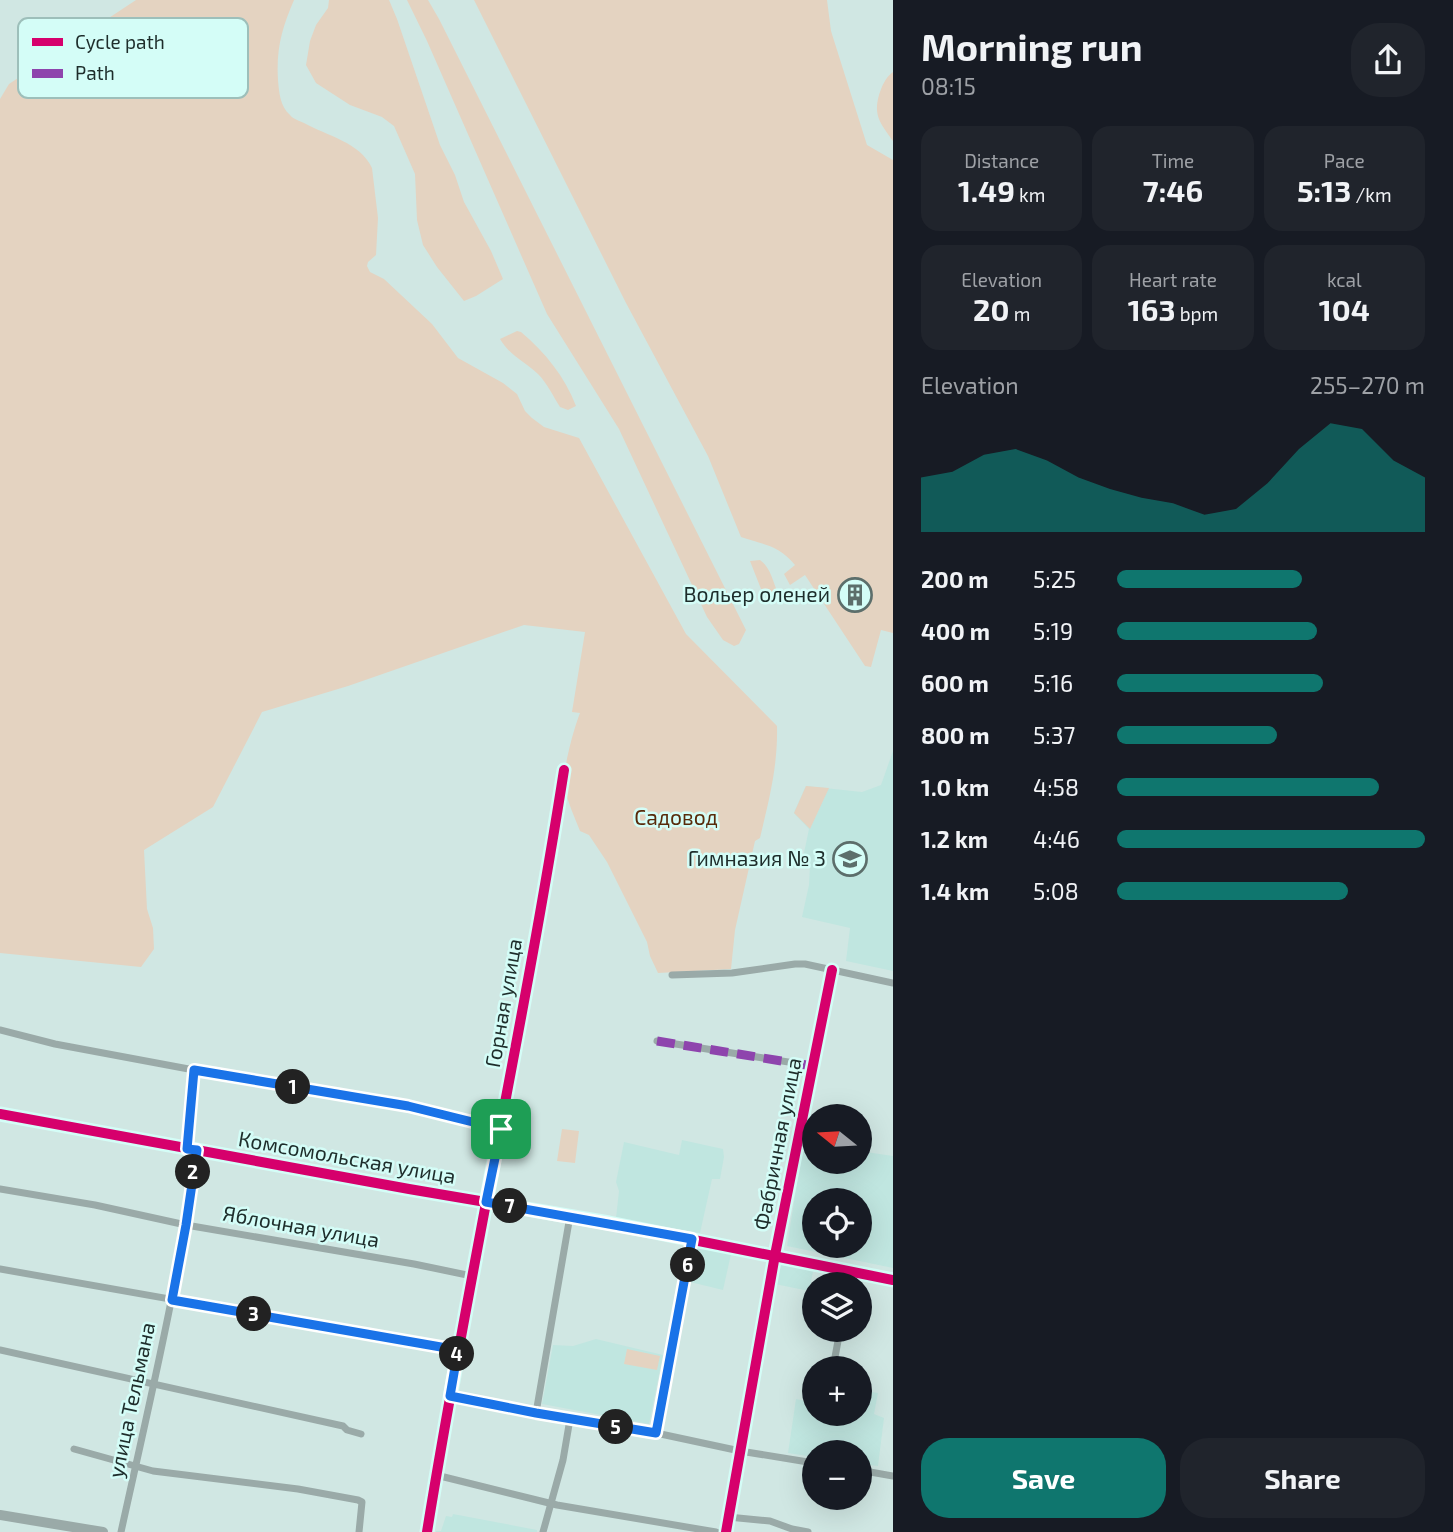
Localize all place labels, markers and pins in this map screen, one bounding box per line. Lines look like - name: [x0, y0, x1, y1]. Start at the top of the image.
- building icon: Вольер оленей: [836, 576, 874, 614]
- place label: Вольер оленей: [683, 581, 830, 606]
- school or university icon: Гимназия № 3: [831, 840, 869, 878]
- place label: Гимназия № 3: [688, 845, 826, 870]
- pin: 1: [276, 1070, 310, 1104]
- pin: [471, 1099, 531, 1159]
- pin: 2: [176, 1154, 210, 1190]
- pin: 7: [492, 1188, 528, 1224]
- pin: 6: [670, 1248, 706, 1282]
- pin: 3: [236, 1296, 272, 1332]
- pin: 4: [440, 1336, 475, 1372]
- pin: 5: [598, 1410, 634, 1444]

